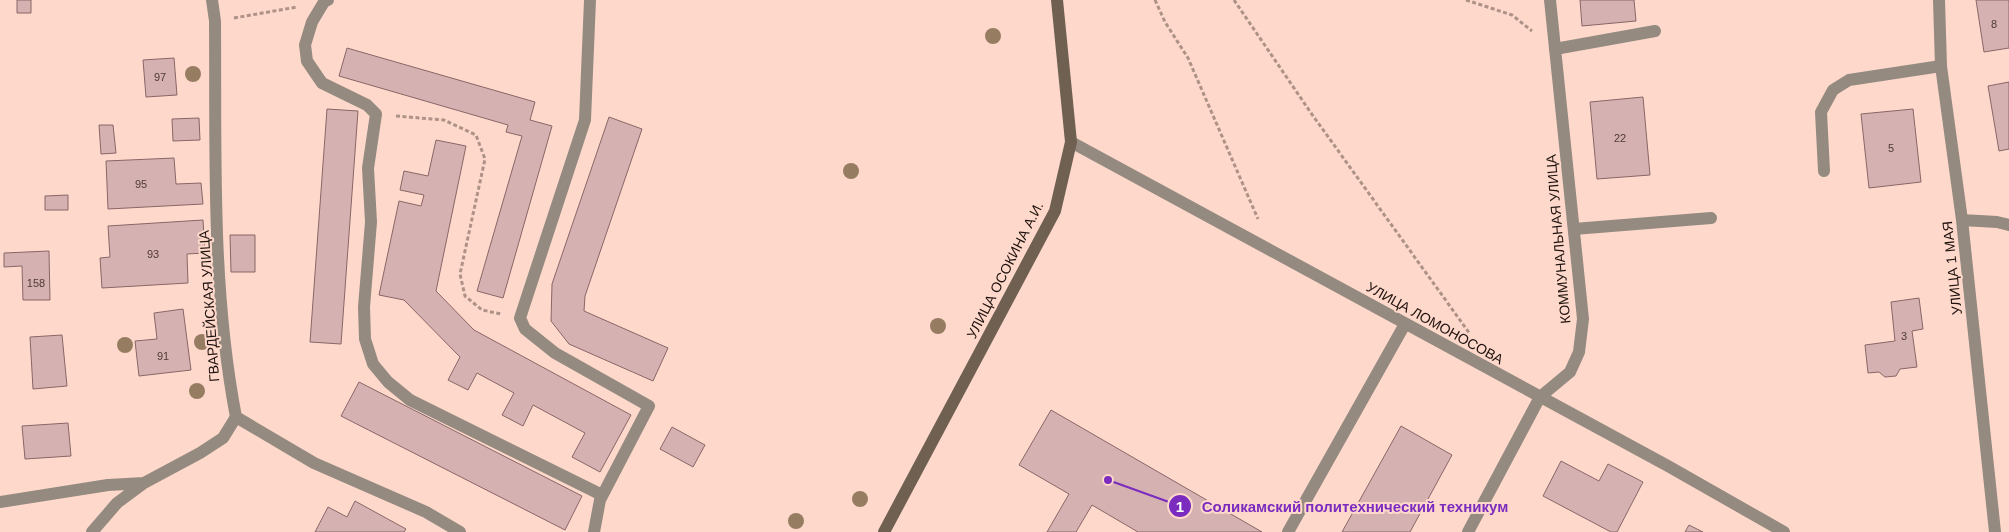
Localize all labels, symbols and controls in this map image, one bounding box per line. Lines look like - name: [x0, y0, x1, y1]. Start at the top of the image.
- house number: 8: [1991, 18, 1997, 30]
- house number: 97: [154, 71, 166, 83]
- house number: 22: [1614, 132, 1626, 144]
- house number: 5: [1888, 142, 1894, 154]
- street label: КОММУНАЛЬНАЯ УЛИЦА: [1543, 153, 1573, 324]
- house number: 95: [135, 178, 147, 190]
- street label: УЛИЦА ОСОКИНА А.И.: [963, 199, 1047, 341]
- street label: УЛИЦА 1 МАЯ: [1939, 220, 1965, 316]
- street label: ГВАРДЕЙСКАЯ УЛИЦА: [195, 229, 222, 382]
- house number: 93: [147, 248, 159, 260]
- house number: 158: [27, 277, 45, 289]
- street label: УЛИЦА ЛОМОНОСОВА: [1364, 279, 1507, 368]
- house number: 3: [1901, 330, 1907, 342]
- house number: 91: [157, 350, 169, 362]
- callout: Соликамский политехнический техникум: [1167, 491, 1519, 521]
- text: 1: [1176, 498, 1184, 515]
- text: Соликамский политехнический техникум: [1202, 498, 1508, 515]

